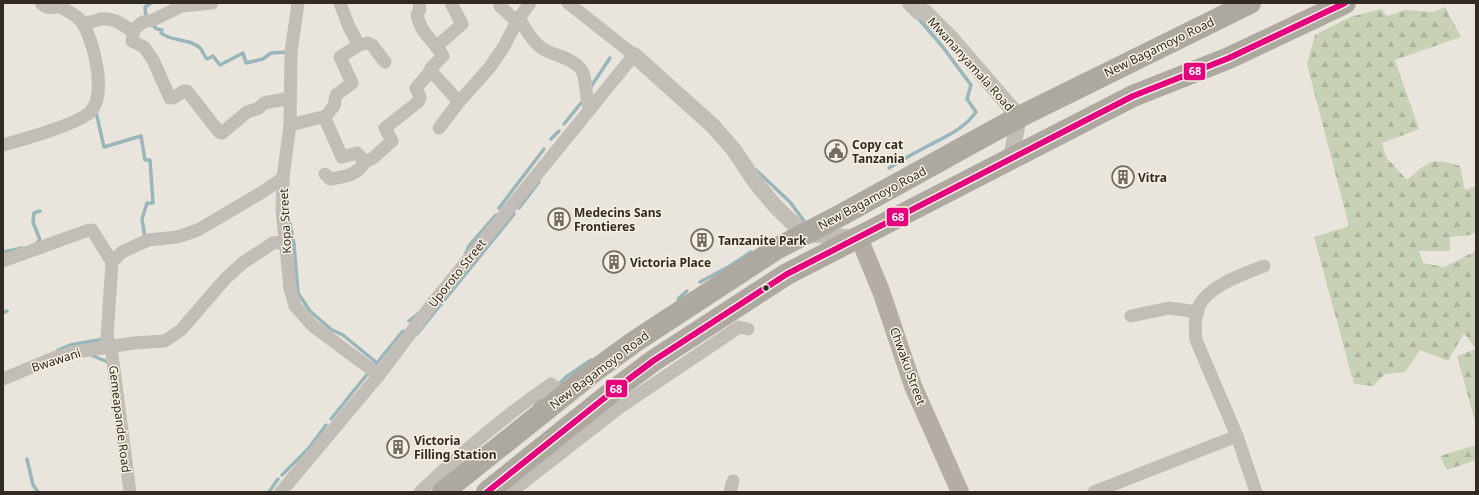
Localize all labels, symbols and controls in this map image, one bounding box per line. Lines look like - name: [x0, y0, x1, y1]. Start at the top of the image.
- street label: Mwananyamala Road: [924, 13, 1018, 115]
- street label: New Bagamoyo Road: [1101, 13, 1217, 81]
- line badge: 68: [1183, 62, 1206, 81]
- text: 68: [1189, 63, 1201, 78]
- place label: Copy cat Tanzania: [852, 136, 905, 167]
- public building icon: Copy cat Tanzania: [823, 138, 849, 164]
- street label: New Bagamoyo Road: [815, 162, 929, 234]
- building icon: Vitra: [1110, 164, 1136, 190]
- place label: Vitra: [1138, 169, 1167, 186]
- street label: Kopa Street: [275, 187, 295, 254]
- place label: Medecins Sans Frontieres: [574, 204, 662, 235]
- building icon: Medecins Sans Frontieres: [546, 206, 572, 232]
- line badge: 68: [886, 207, 909, 227]
- text: 68: [892, 209, 904, 224]
- building icon: Tanzanite Park: [689, 227, 715, 253]
- place label: Tanzanite Park: [718, 232, 807, 249]
- street label: Uporoto Street: [424, 235, 490, 311]
- building icon: Victoria Place: [601, 249, 627, 275]
- place label: Victoria Place: [630, 254, 711, 271]
- unlabelled marker: [761, 283, 771, 293]
- street label: Chwaku Street: [886, 325, 930, 408]
- street label: New Bagamoyo Road: [546, 327, 652, 413]
- street label: Bwawani: [29, 344, 83, 376]
- street label: Gemeapande Road: [105, 364, 135, 474]
- line badge: 68: [605, 379, 628, 398]
- text: 68: [610, 381, 622, 396]
- place label: Victoria Filling Station: [414, 432, 497, 463]
- building icon: Victoria Filling Station: [385, 434, 411, 460]

